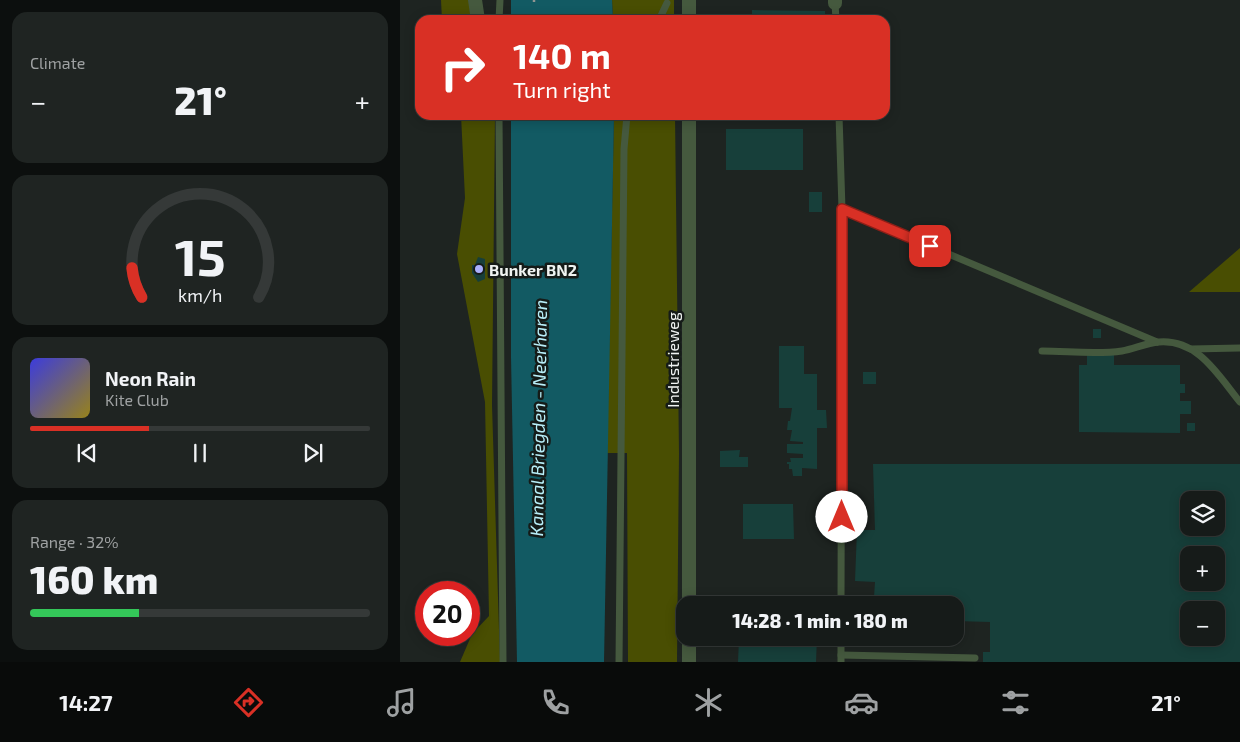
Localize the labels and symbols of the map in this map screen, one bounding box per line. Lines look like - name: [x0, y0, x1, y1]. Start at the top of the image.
- pin: [909, 225, 951, 267]
- place label: Bunker BN2: [489, 260, 577, 279]
- marker: Bunker BN2: [473, 263, 485, 275]
- water label: Kanaal Briegden - Neerharen: [525, 299, 551, 537]
- street label: Industrieweg: [663, 312, 682, 408]
- position arrow: [815, 490, 867, 542]
- speed limit sign: 20: [415, 581, 480, 646]

